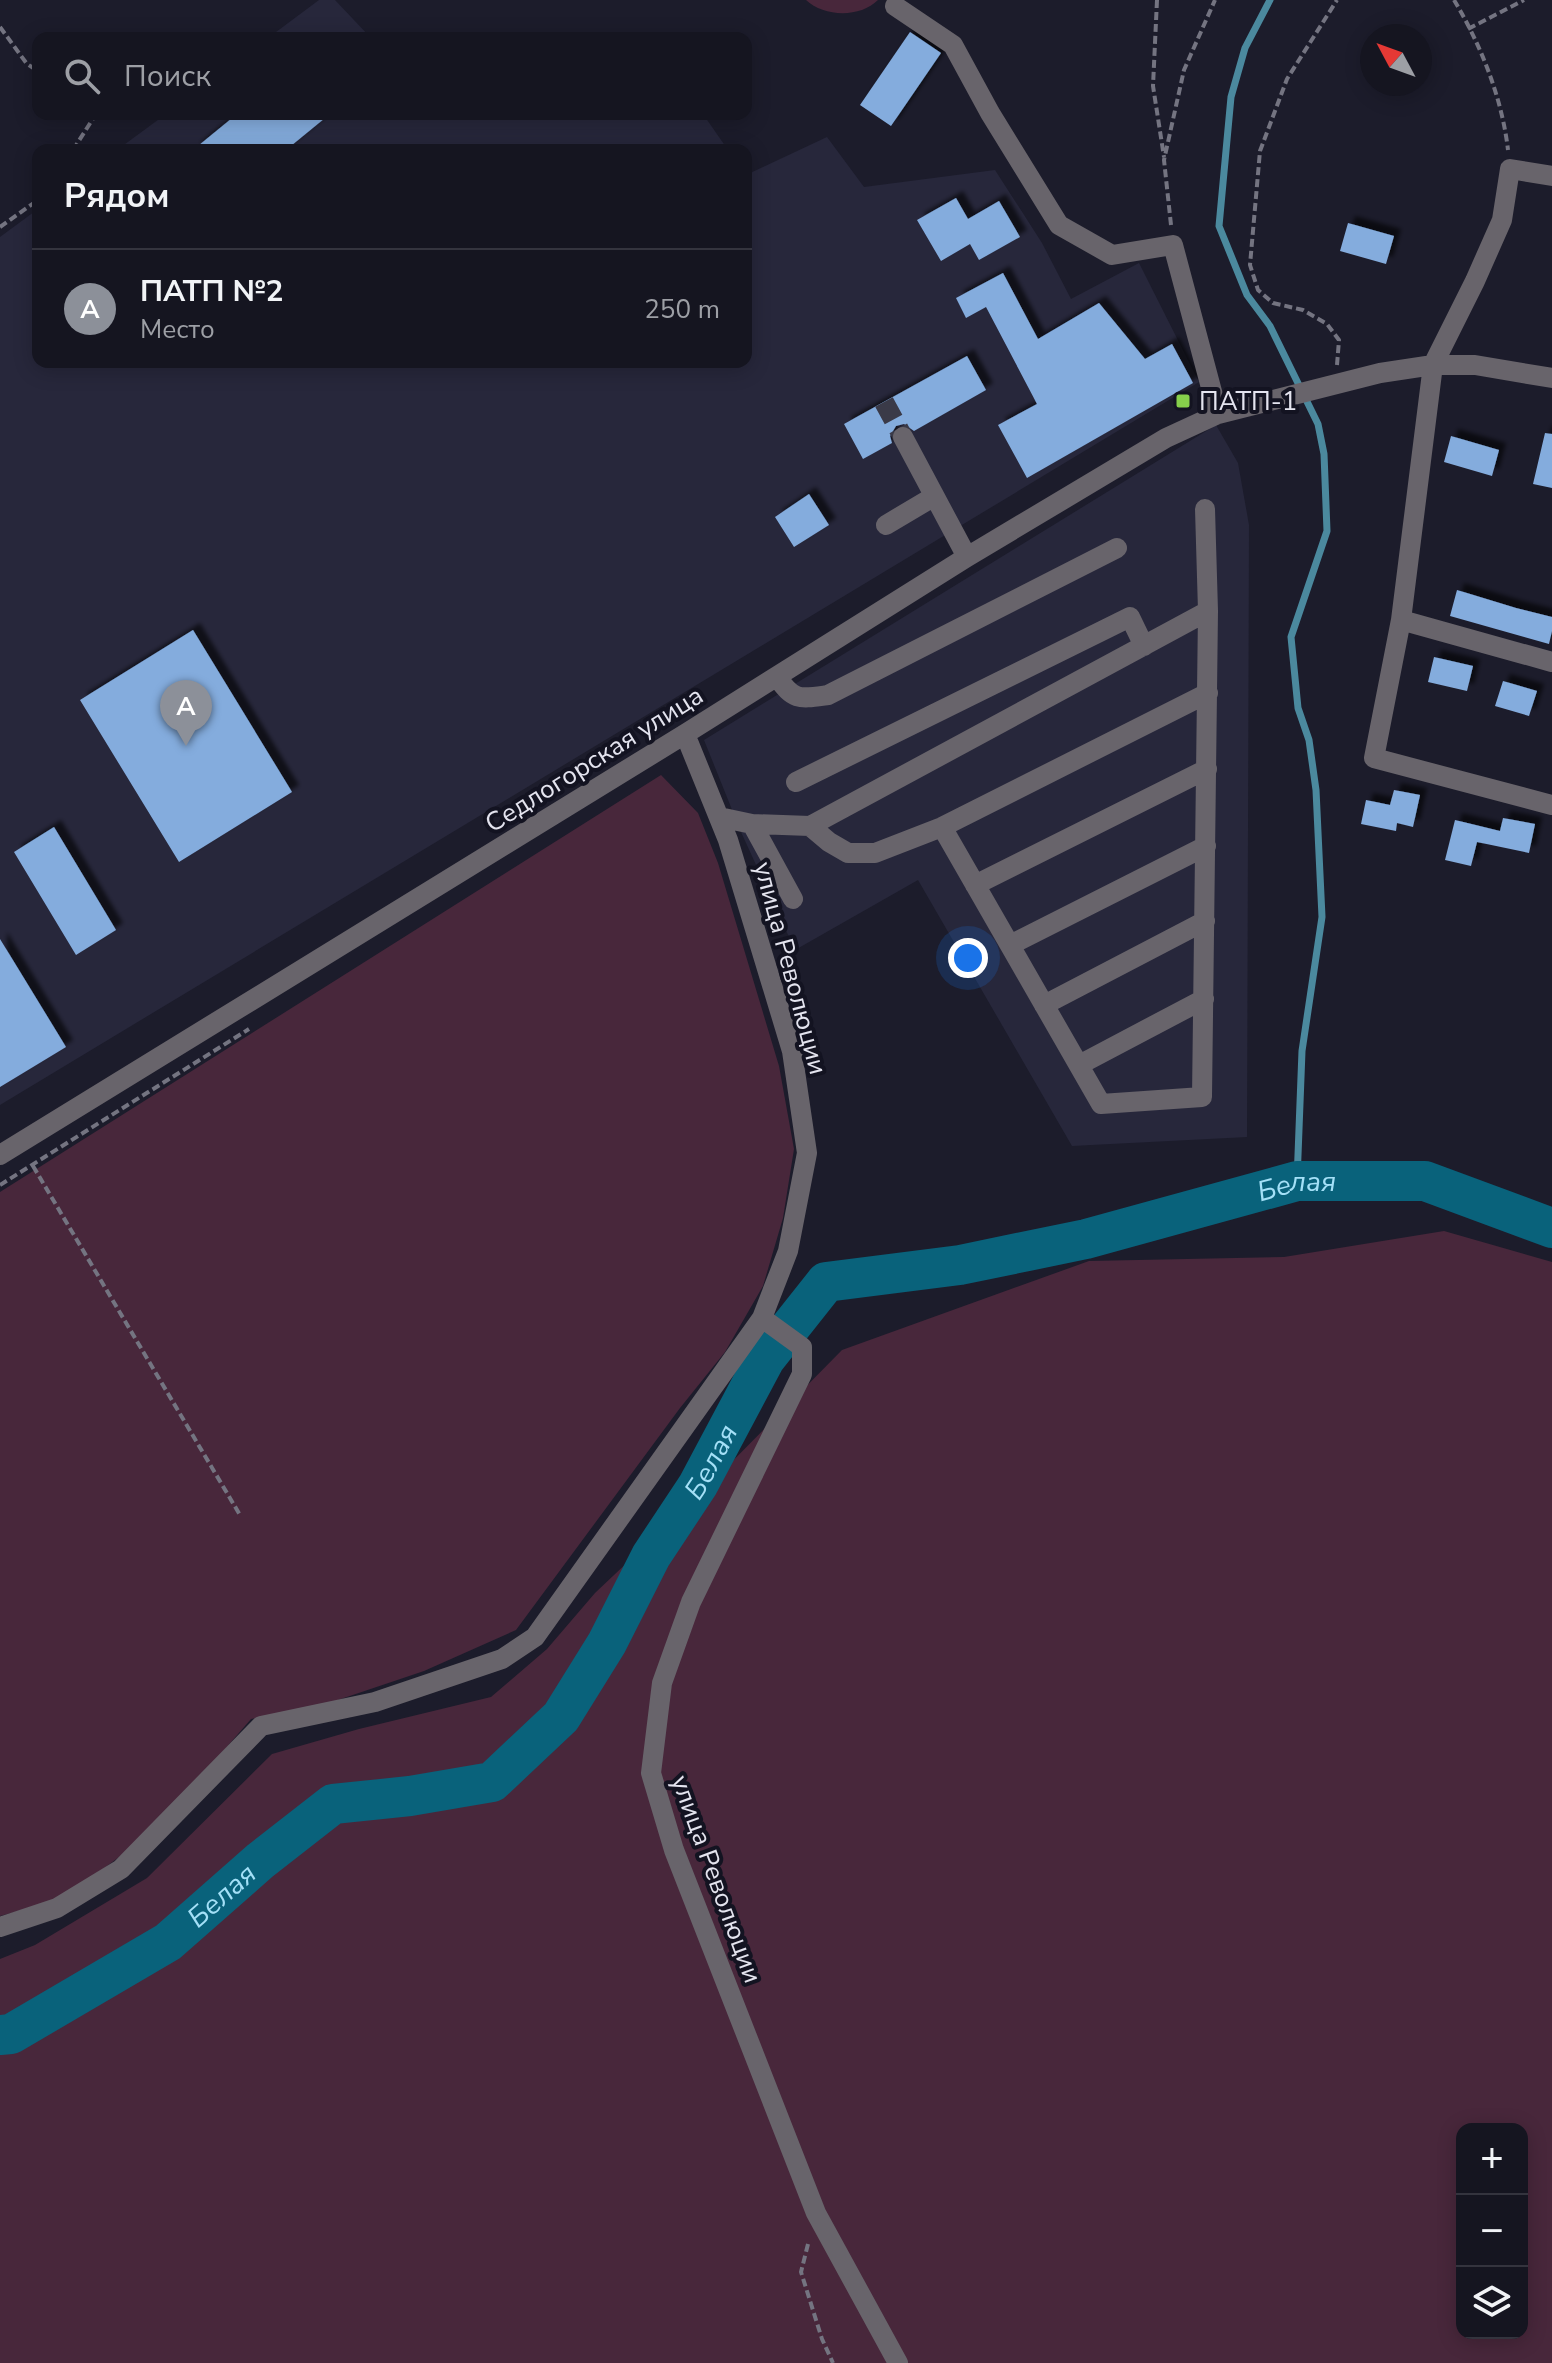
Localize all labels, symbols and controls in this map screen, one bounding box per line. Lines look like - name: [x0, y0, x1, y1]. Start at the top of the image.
- north arrow: [1360, 24, 1432, 96]
- search box: [32, 32, 752, 120]
- icon: search: [60, 54, 104, 98]
- text: Поиск: [124, 56, 211, 97]
- text: Рядом: [64, 173, 170, 219]
- text: ПАТП №2: [140, 271, 284, 312]
- text: A: [80, 292, 100, 327]
- text: 250 m: [644, 292, 720, 327]
- text: Место: [140, 312, 215, 347]
- place label: ПАТП-1: [1199, 384, 1297, 419]
- marker: ПАТП-1: [1174, 392, 1192, 410]
- street label: Седлогорская улица: [479, 678, 710, 841]
- pin: A: [160, 680, 212, 746]
- street label: улица Революции: [745, 858, 836, 1078]
- your location: [948, 938, 988, 978]
- water label: Белая: [1253, 1163, 1336, 1211]
- water label: Белая: [676, 1418, 747, 1507]
- street label: улица Революции: [663, 1770, 770, 1988]
- water label: Белая: [179, 1855, 264, 1937]
- map controls: [1456, 2123, 1528, 2339]
- button: +: [1456, 2123, 1528, 2195]
- button: −: [1456, 2195, 1528, 2267]
- button: layers: [1456, 2267, 1528, 2339]

